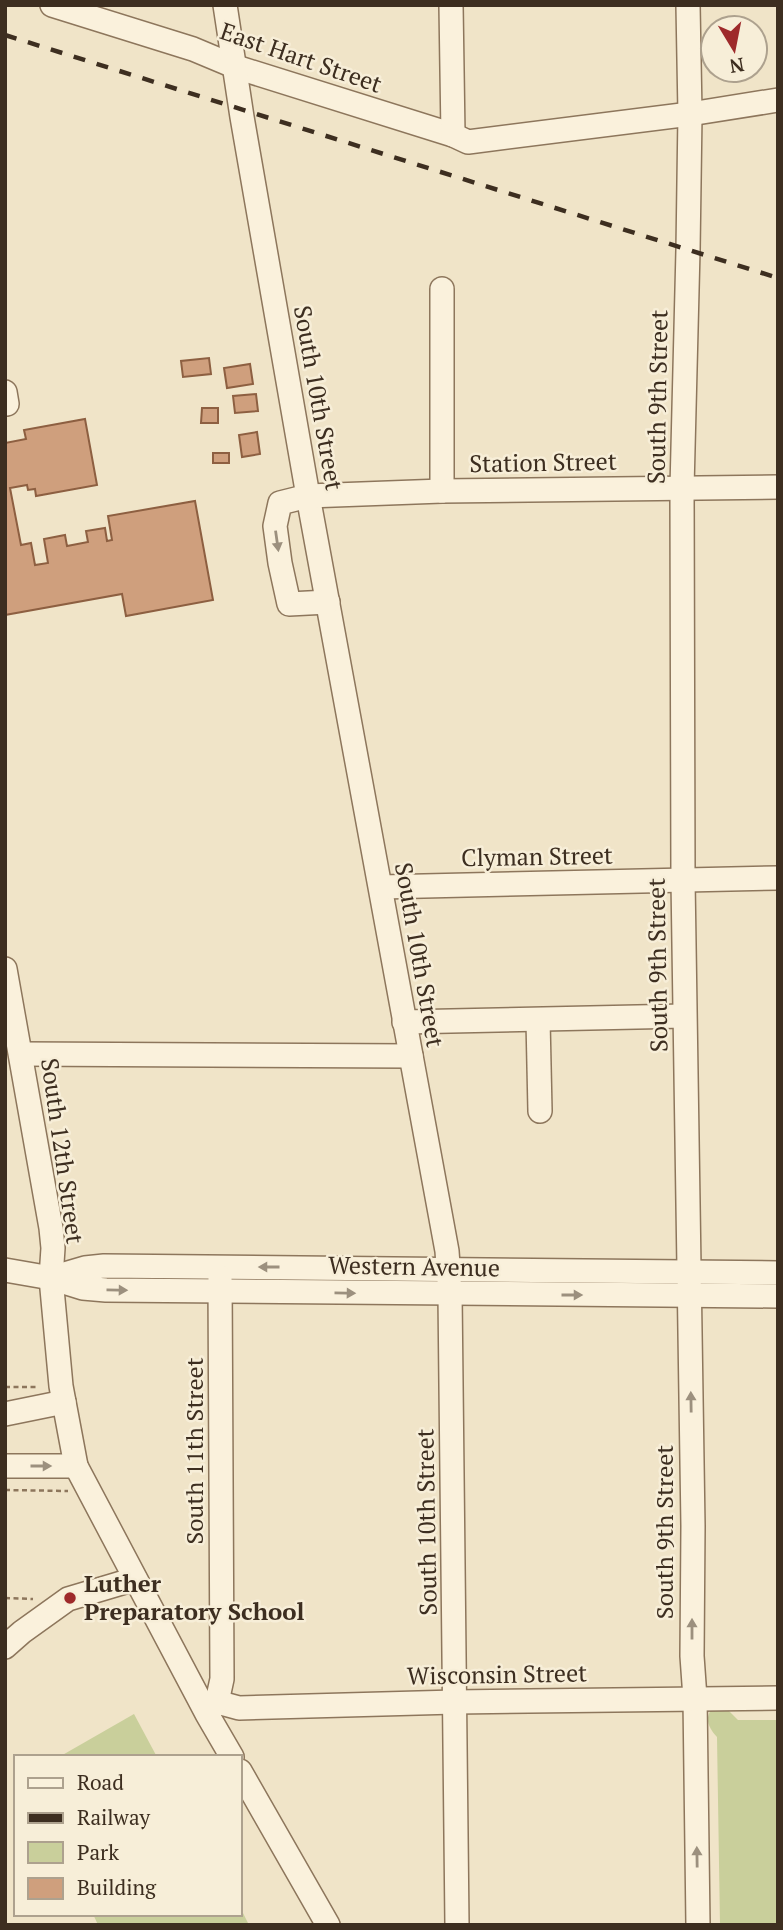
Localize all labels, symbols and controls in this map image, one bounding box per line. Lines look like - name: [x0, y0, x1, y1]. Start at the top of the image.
- street label: East Hart Street: [216, 14, 386, 100]
- north arrow: [699, 14, 769, 84]
- text: N: [727, 53, 746, 80]
- street label: South 10th Street: [287, 303, 351, 493]
- street label: South 9th Street: [639, 309, 675, 484]
- street label: Station Street: [469, 445, 617, 479]
- one-way arrow: [272, 531, 283, 553]
- street label: Clyman Street: [461, 839, 613, 873]
- street label: South 10th Street: [388, 860, 452, 1050]
- street label: South 9th Street: [639, 877, 675, 1052]
- street label: South 12th Street: [34, 1056, 92, 1246]
- street label: Western Avenue: [328, 1249, 500, 1283]
- one-way arrow: [257, 1261, 279, 1273]
- one-way arrow: [106, 1285, 128, 1296]
- one-way arrow: [334, 1287, 356, 1299]
- one-way arrow: [561, 1289, 583, 1301]
- street label: South 11th Street: [178, 1357, 210, 1545]
- one-way arrow: [685, 1390, 696, 1412]
- street label: South 10th Street: [408, 1428, 444, 1616]
- street label: South 9th Street: [648, 1445, 680, 1619]
- one-way arrow: [30, 1460, 52, 1472]
- place label: Luther Preparatory School: [84, 1567, 305, 1627]
- marker: Luther Preparatory School: [62, 1590, 78, 1606]
- one-way arrow: [686, 1618, 698, 1640]
- street label: Wisconsin Street: [407, 1656, 587, 1692]
- legend: [14, 1755, 242, 1916]
- text: Road: [77, 1768, 124, 1796]
- text: Railway: [77, 1803, 151, 1831]
- text: Park: [77, 1838, 119, 1866]
- one-way arrow: [691, 1845, 702, 1867]
- text: Building: [77, 1873, 157, 1901]

